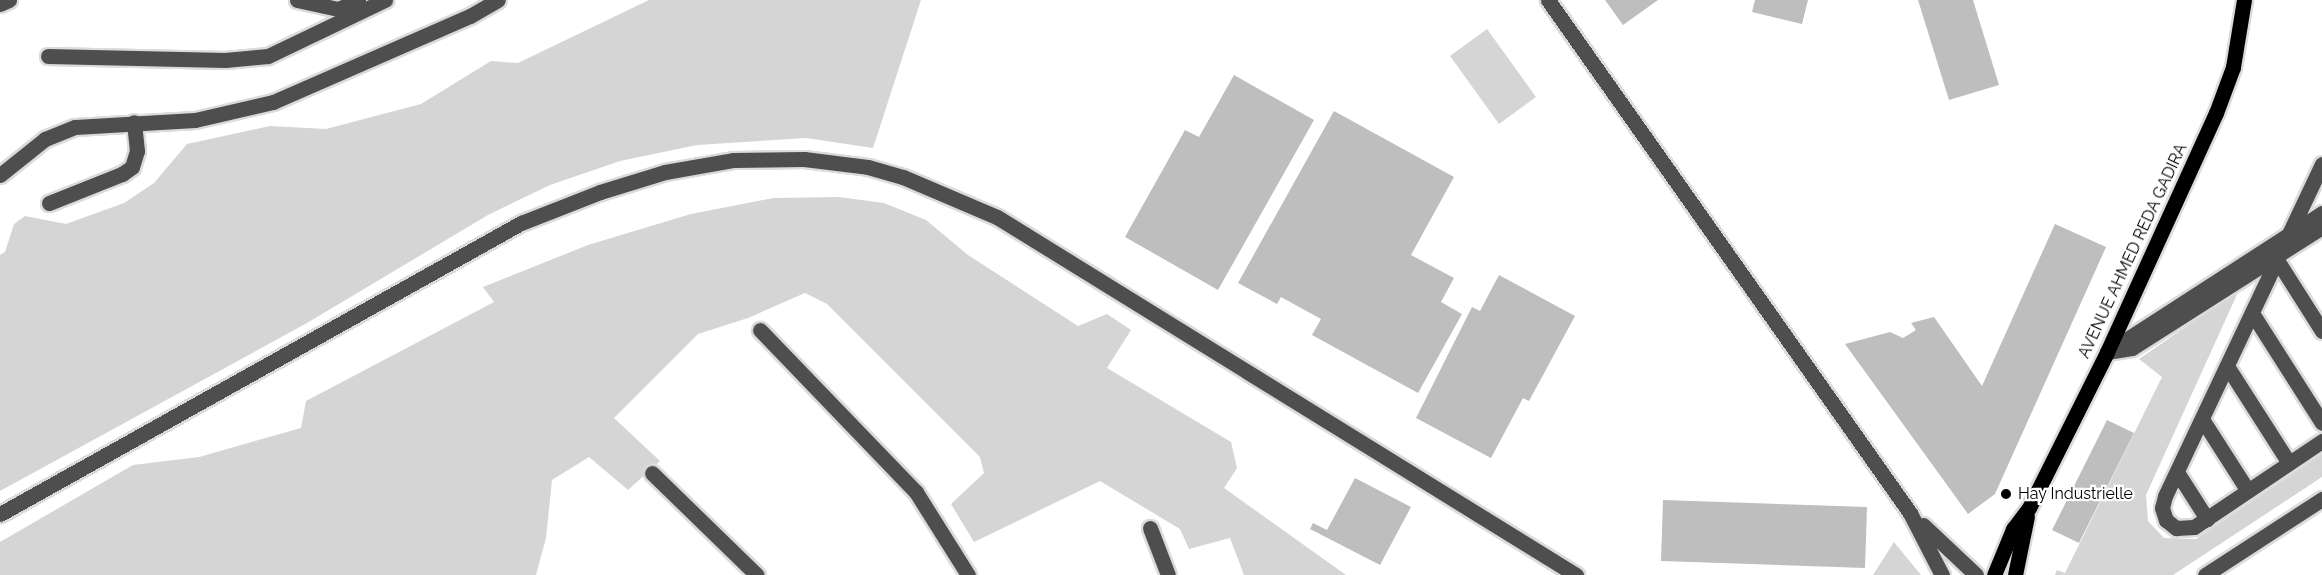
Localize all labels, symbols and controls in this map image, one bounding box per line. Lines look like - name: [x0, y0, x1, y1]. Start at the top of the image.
- street label: AVENUE AHMED REDA GADIRA: [2074, 140, 2192, 362]
- place label: Hay Industrielle: [2018, 484, 2133, 504]
- marker: Hay Industrielle: [1999, 487, 2013, 501]

